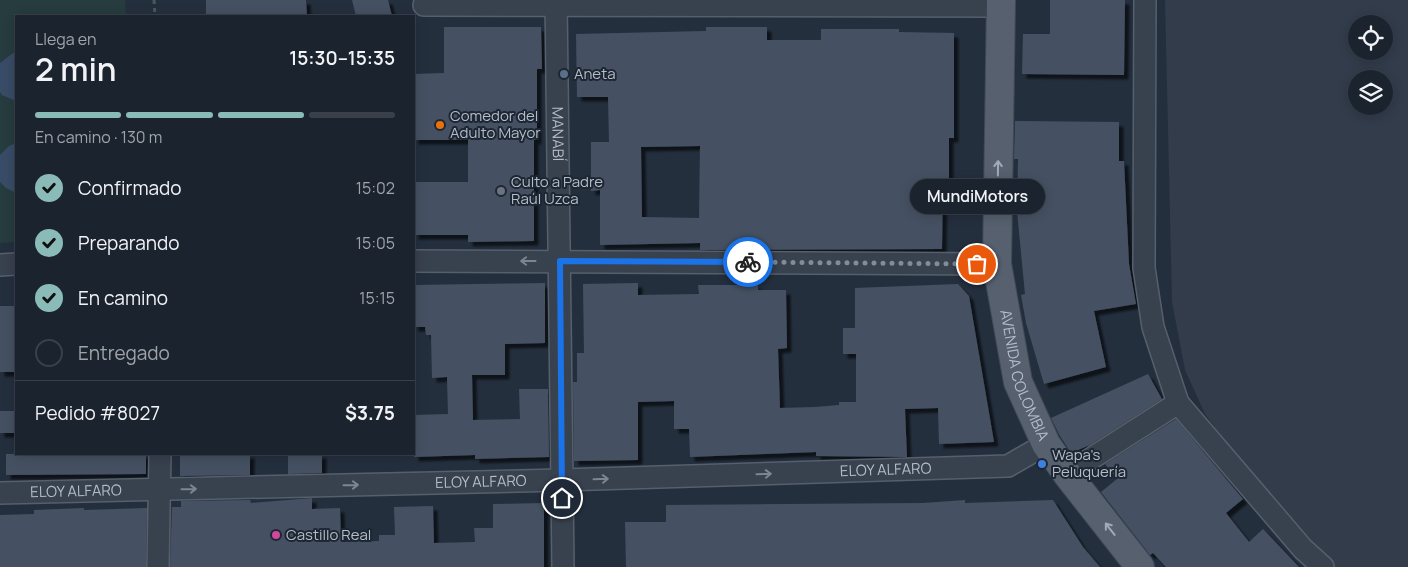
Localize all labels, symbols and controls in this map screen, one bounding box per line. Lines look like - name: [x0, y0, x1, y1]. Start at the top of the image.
- map controls: [1348, 15, 1393, 115]
- button: locate: [1348, 15, 1393, 60]
- text: Llega en: [35, 28, 96, 50]
- text: 15:30–15:35: [289, 45, 395, 71]
- text: 2 min: [35, 47, 117, 91]
- place label: Aneta: [574, 63, 615, 84]
- marker: Aneta: [558, 68, 570, 80]
- button: layers: [1348, 70, 1393, 115]
- place label: Comedor del Adulto Mayor: [450, 105, 541, 143]
- street label: MANABÍ: [547, 107, 569, 162]
- marker: Comedor del Adulto Mayor: [434, 119, 446, 131]
- text: En camino · 130 m: [35, 126, 162, 148]
- one-way arrow: [993, 160, 1003, 176]
- place label: Culto a Padre Raúl Uzca: [511, 171, 603, 209]
- icon: check: [35, 174, 63, 202]
- text: Confirmado: [78, 175, 182, 201]
- text: 15:02: [356, 177, 395, 199]
- callout: MundiMotors: [910, 179, 1044, 214]
- marker: Culto a Padre Raúl Uzca: [495, 185, 507, 197]
- text: MundiMotors: [927, 185, 1028, 207]
- icon: check: [35, 229, 63, 257]
- text: Preparando: [78, 230, 180, 256]
- text: 15:05: [356, 232, 395, 254]
- courier: [723, 237, 773, 287]
- pin: [956, 243, 998, 285]
- icon: bike: [734, 248, 762, 276]
- icon: bag: [963, 250, 991, 278]
- one-way arrow: [520, 256, 536, 266]
- icon: check: [35, 284, 63, 312]
- text: En camino: [78, 285, 168, 311]
- text: 15:15: [359, 287, 395, 309]
- street label: AVENIDA COLOMBIA: [995, 308, 1054, 444]
- text: Entregado: [78, 340, 170, 366]
- text: Pedido #8027: [35, 400, 160, 426]
- text: $3.75: [345, 400, 395, 426]
- place label: Wapa's Peluquería: [1052, 444, 1126, 482]
- street label: ELOY ALFARO: [840, 457, 932, 481]
- marker: Wapa's Peluquería: [1036, 458, 1048, 470]
- one-way arrow: [755, 469, 771, 479]
- street label: ELOY ALFARO: [435, 470, 527, 493]
- one-way arrow: [592, 474, 609, 484]
- pin: [541, 477, 583, 519]
- street label: ELOY ALFARO: [30, 479, 122, 502]
- one-way arrow: [343, 481, 359, 490]
- one-way arrow: [180, 484, 196, 494]
- icon: home: [548, 484, 576, 512]
- one-way arrow: [1105, 522, 1115, 536]
- place label: Castillo Real: [286, 524, 371, 545]
- marker: Castillo Real: [270, 529, 282, 541]

